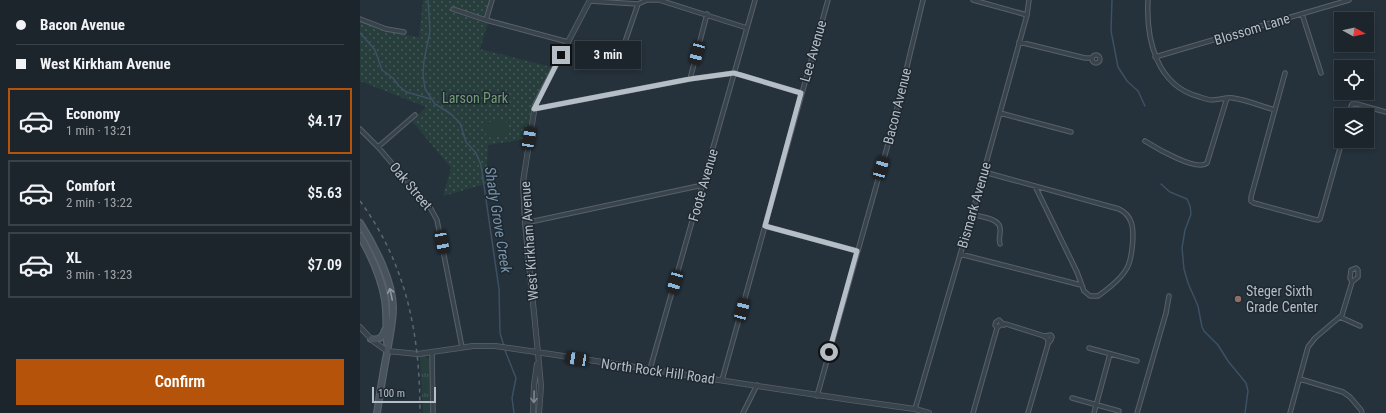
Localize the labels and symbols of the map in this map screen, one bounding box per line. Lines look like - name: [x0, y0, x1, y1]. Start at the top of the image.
- street label: Blossom Lane: [1212, 10, 1292, 48]
- north arrow: [1334, 12, 1374, 52]
- street label: Lee Avenue: [797, 18, 830, 84]
- car: [688, 40, 706, 66]
- callout: 3 min: [575, 41, 641, 69]
- route end: [552, 46, 570, 64]
- street label: Bacon Avenue: [880, 66, 914, 146]
- park label: Larson Park: [442, 90, 509, 106]
- car: [521, 125, 537, 151]
- street label: Foote Avenue: [685, 146, 721, 223]
- car: [872, 155, 890, 181]
- street label: Oak Street: [386, 159, 436, 213]
- street label: Bismark Avenue: [954, 160, 994, 250]
- water label: Shady Grove Creek: [481, 166, 515, 275]
- street label: West Kirkham Avenue: [517, 180, 541, 301]
- car: [434, 229, 450, 255]
- car: [666, 269, 684, 295]
- place label: Steger Sixth Grade Center: [1246, 283, 1318, 315]
- one-way arrow: [387, 288, 395, 301]
- marker: Steger Sixth Grade Center: [1233, 294, 1243, 304]
- car: [733, 297, 751, 323]
- route start: [820, 343, 838, 361]
- car: [564, 351, 590, 367]
- street label: North Rock Hill Road: [600, 355, 716, 387]
- scale bar: [372, 385, 436, 404]
- one-way arrow: [530, 390, 538, 403]

